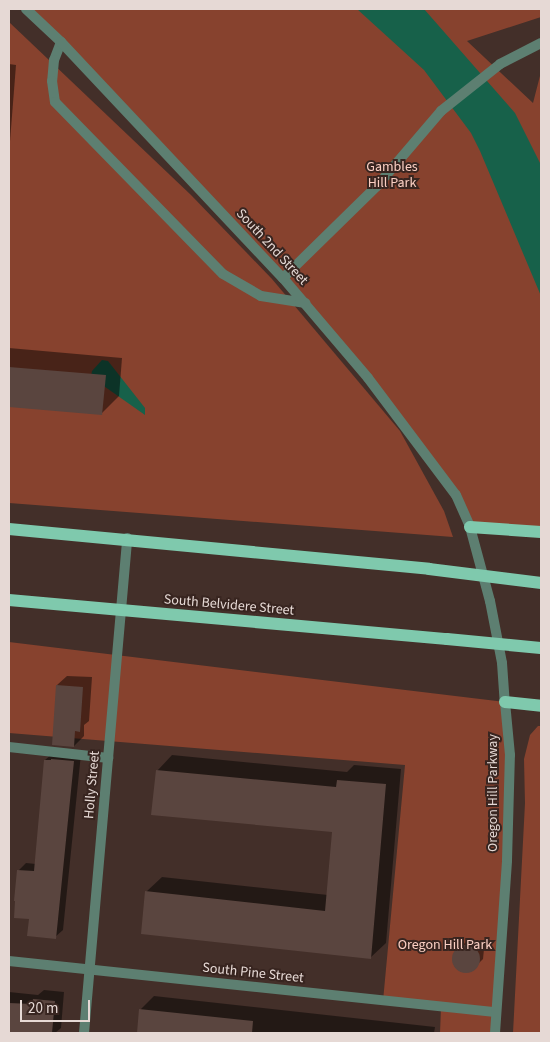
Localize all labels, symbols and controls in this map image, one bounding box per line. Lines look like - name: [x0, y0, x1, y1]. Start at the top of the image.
- park label: Gambles Hill Park: [366, 159, 418, 192]
- street label: South 2nd Street: [232, 205, 312, 289]
- street label: South Belvidere Street: [163, 591, 295, 619]
- street label: Oregon Hill Parkway: [485, 734, 501, 852]
- street label: Holly Street: [81, 750, 103, 820]
- park label: Oregon Hill Park: [398, 937, 492, 953]
- street label: South Pine Street: [202, 959, 304, 987]
- scale bar: [22, 990, 92, 1022]
- text: 20 m: [28, 998, 58, 1019]

